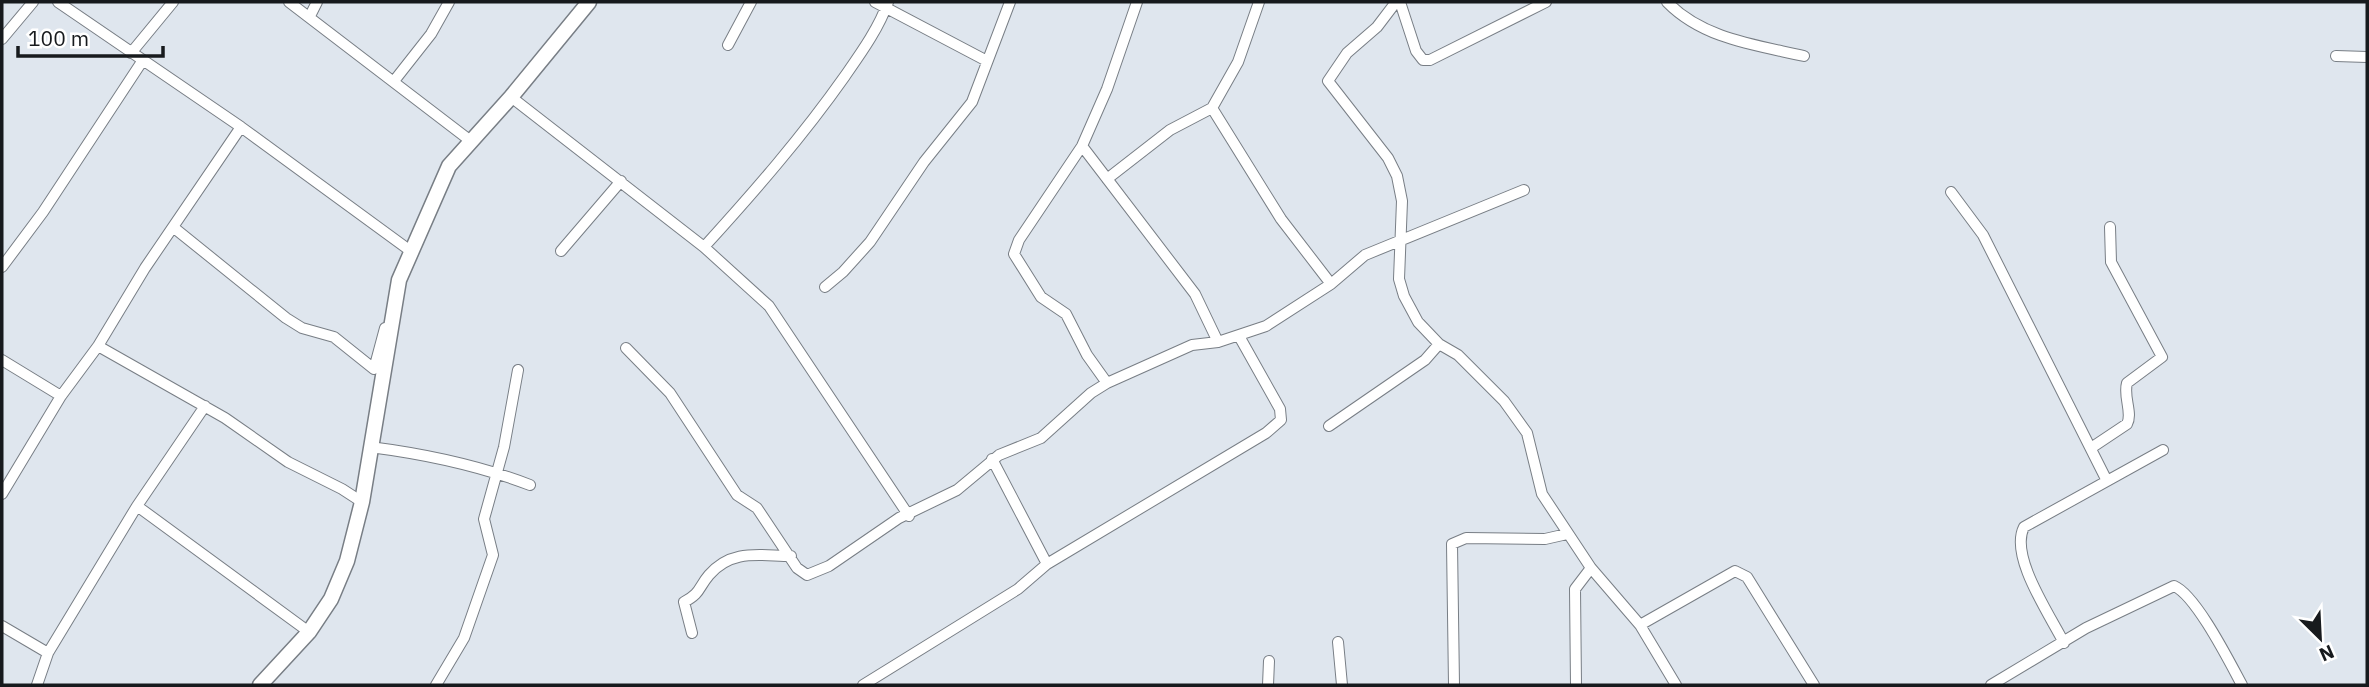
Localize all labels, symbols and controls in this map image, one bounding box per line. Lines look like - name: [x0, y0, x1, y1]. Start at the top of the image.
- scale bar: [18, 14, 163, 58]
- text: 100 m: [28, 24, 89, 52]
- north arrow: [2285, 603, 2355, 673]
- text: N: [2316, 640, 2338, 667]

